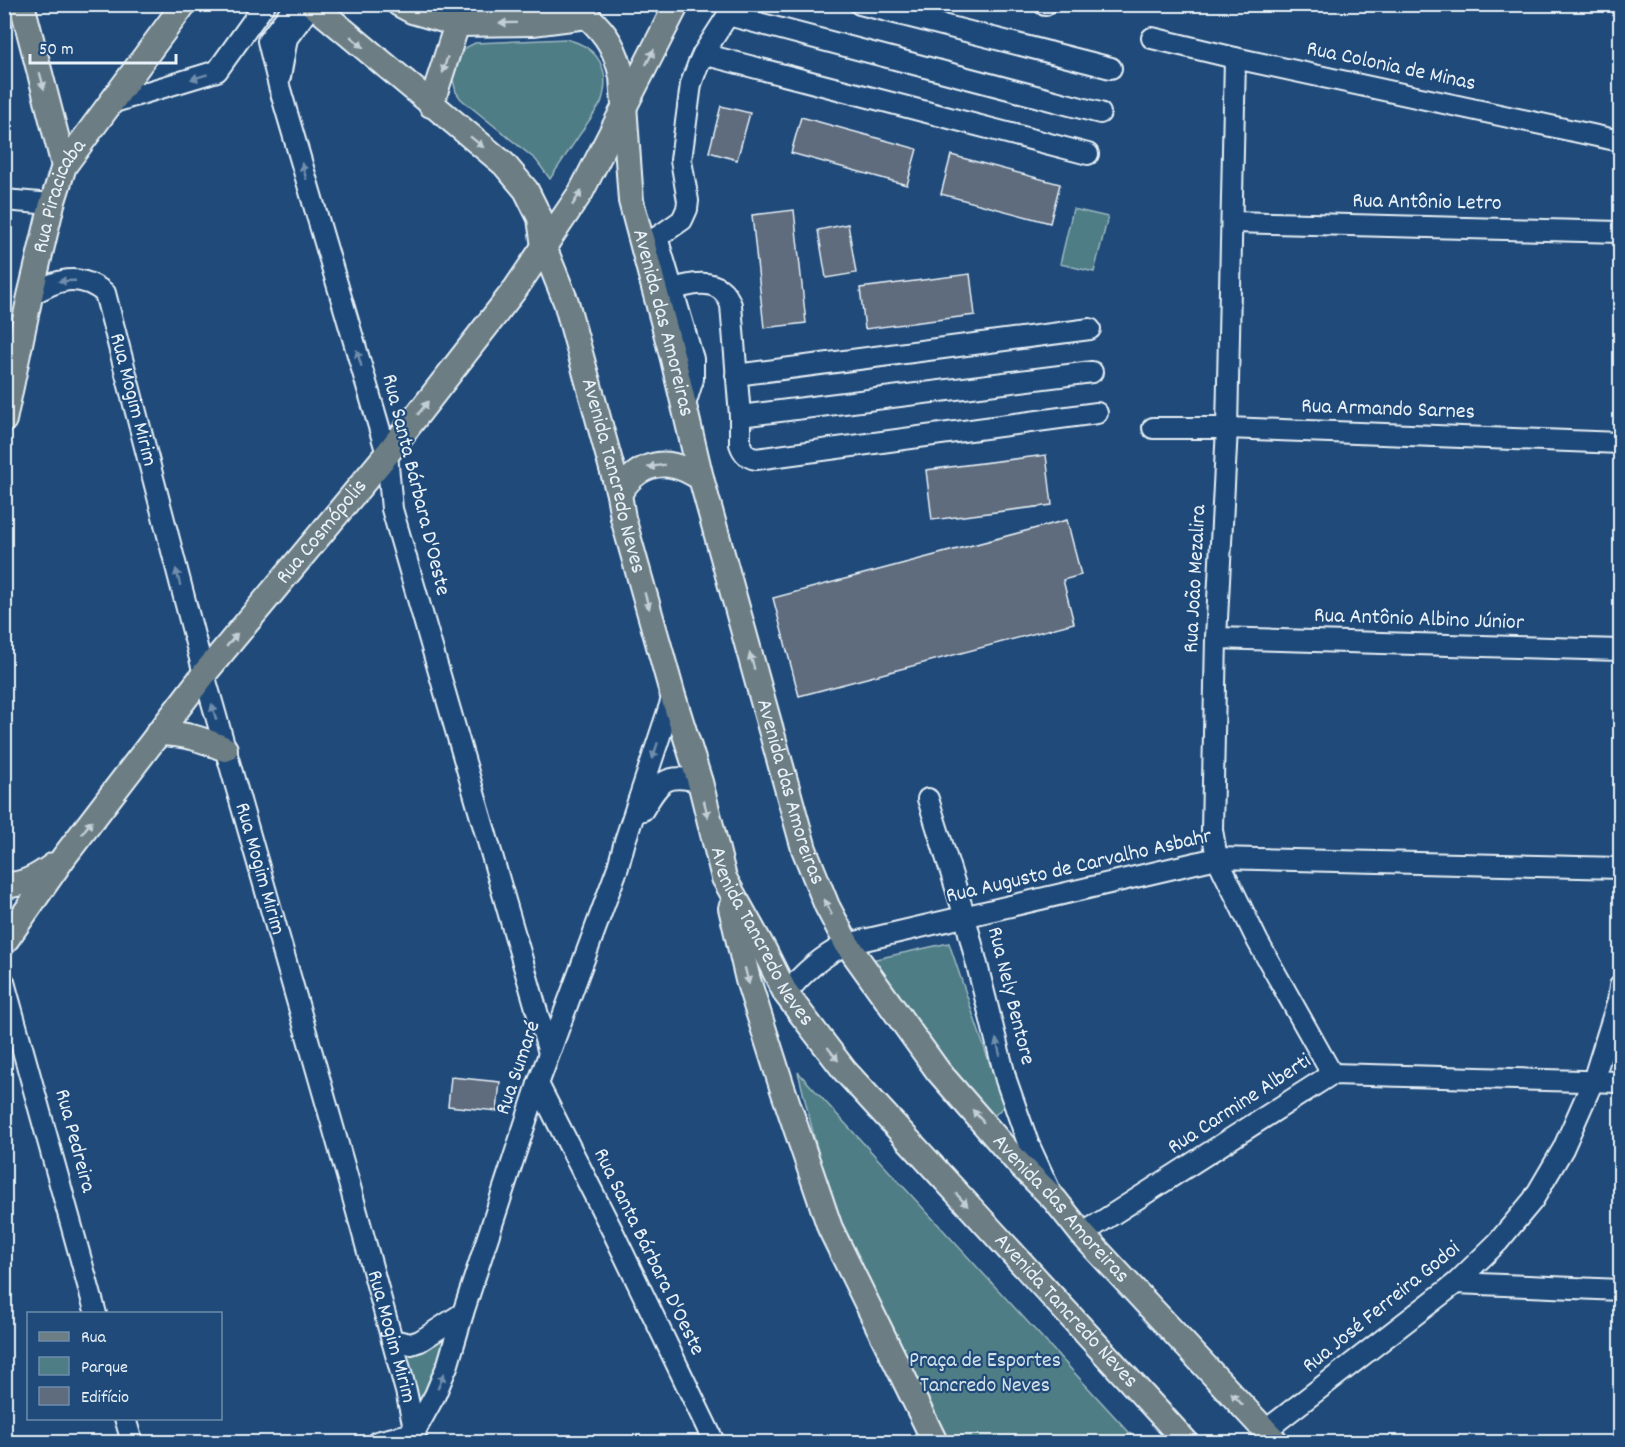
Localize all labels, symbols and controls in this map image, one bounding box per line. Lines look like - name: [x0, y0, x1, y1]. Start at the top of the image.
- one-way arrow: [498, 19, 517, 28]
- scale bar: [30, 27, 176, 65]
- street label: Rua Colonia de Minas: [1303, 34, 1479, 100]
- one-way arrow: [349, 35, 364, 48]
- text: 50 m: [39, 38, 74, 63]
- one-way arrow: [645, 48, 655, 65]
- one-way arrow: [439, 55, 449, 74]
- one-way arrow: [37, 72, 47, 91]
- one-way arrow: [190, 73, 208, 82]
- street label: Rua Piracicaba: [25, 132, 95, 257]
- one-way arrow: [469, 135, 484, 148]
- one-way arrow: [299, 162, 308, 180]
- street label: Rua Antônio Letro: [1352, 186, 1502, 220]
- one-way arrow: [571, 190, 582, 206]
- street label: Avenida das Amoreiras: [624, 226, 702, 420]
- one-way arrow: [58, 276, 77, 286]
- street label: Rua Mogim Mirim: [101, 330, 165, 470]
- one-way arrow: [353, 349, 363, 367]
- street label: Rua Santa Bárbara D'Oeste: [372, 371, 458, 599]
- street label: Avenida Tancredo Neves: [572, 375, 653, 577]
- street label: Rua Armando Sarnes: [1301, 391, 1475, 429]
- one-way arrow: [417, 400, 430, 416]
- one-way arrow: [646, 462, 665, 471]
- street label: Rua Cosmópolis: [269, 473, 375, 591]
- street label: Rua João Mezalira: [1177, 504, 1215, 654]
- one-way arrow: [173, 568, 183, 586]
- one-way arrow: [643, 592, 652, 610]
- street label: Rua Antônio Albino Júnior: [1313, 601, 1525, 639]
- one-way arrow: [226, 632, 238, 647]
- one-way arrow: [746, 652, 756, 670]
- street label: Avenida das Amoreiras: [748, 695, 832, 889]
- one-way arrow: [209, 703, 218, 721]
- one-way arrow: [650, 742, 659, 760]
- street label: Rua Mogim Mirim: [226, 799, 293, 939]
- one-way arrow: [702, 800, 712, 818]
- one-way arrow: [81, 819, 93, 834]
- street label: Rua Augusto de Carvalho Asbahr: [943, 821, 1216, 913]
- street label: Avenida Tancredo Neves: [701, 844, 821, 1033]
- one-way arrow: [823, 898, 833, 916]
- street label: Rua Nely Bentore: [978, 924, 1042, 1068]
- one-way arrow: [743, 967, 753, 985]
- street label: Rua Sumaré: [488, 1017, 550, 1119]
- one-way arrow: [993, 1038, 1003, 1056]
- one-way arrow: [826, 1047, 838, 1062]
- street label: Rua Carmine Alberti: [1162, 1047, 1318, 1163]
- street label: Rua Pedreira: [45, 1086, 103, 1197]
- one-way arrow: [972, 1109, 985, 1124]
- street label: Avenida das Amoreiras: [984, 1127, 1136, 1291]
- street label: Rua Santa Bárbara D'Oeste: [584, 1143, 712, 1361]
- one-way arrow: [955, 1192, 968, 1207]
- street label: Avenida Tancredo Neves: [986, 1227, 1145, 1395]
- street label: Rua José Ferreira Godoi: [1296, 1235, 1468, 1381]
- street label: Rua Mogim Mirim: [358, 1267, 424, 1406]
- legend: [27, 1312, 222, 1420]
- text: Rua: [81, 1326, 107, 1351]
- park label: Praça de Esportes Tancredo Neves: [909, 1346, 1061, 1402]
- text: Parque: [81, 1356, 128, 1381]
- one-way arrow: [437, 1372, 446, 1390]
- text: Edifício: [81, 1386, 129, 1411]
- one-way arrow: [1230, 1392, 1244, 1407]

